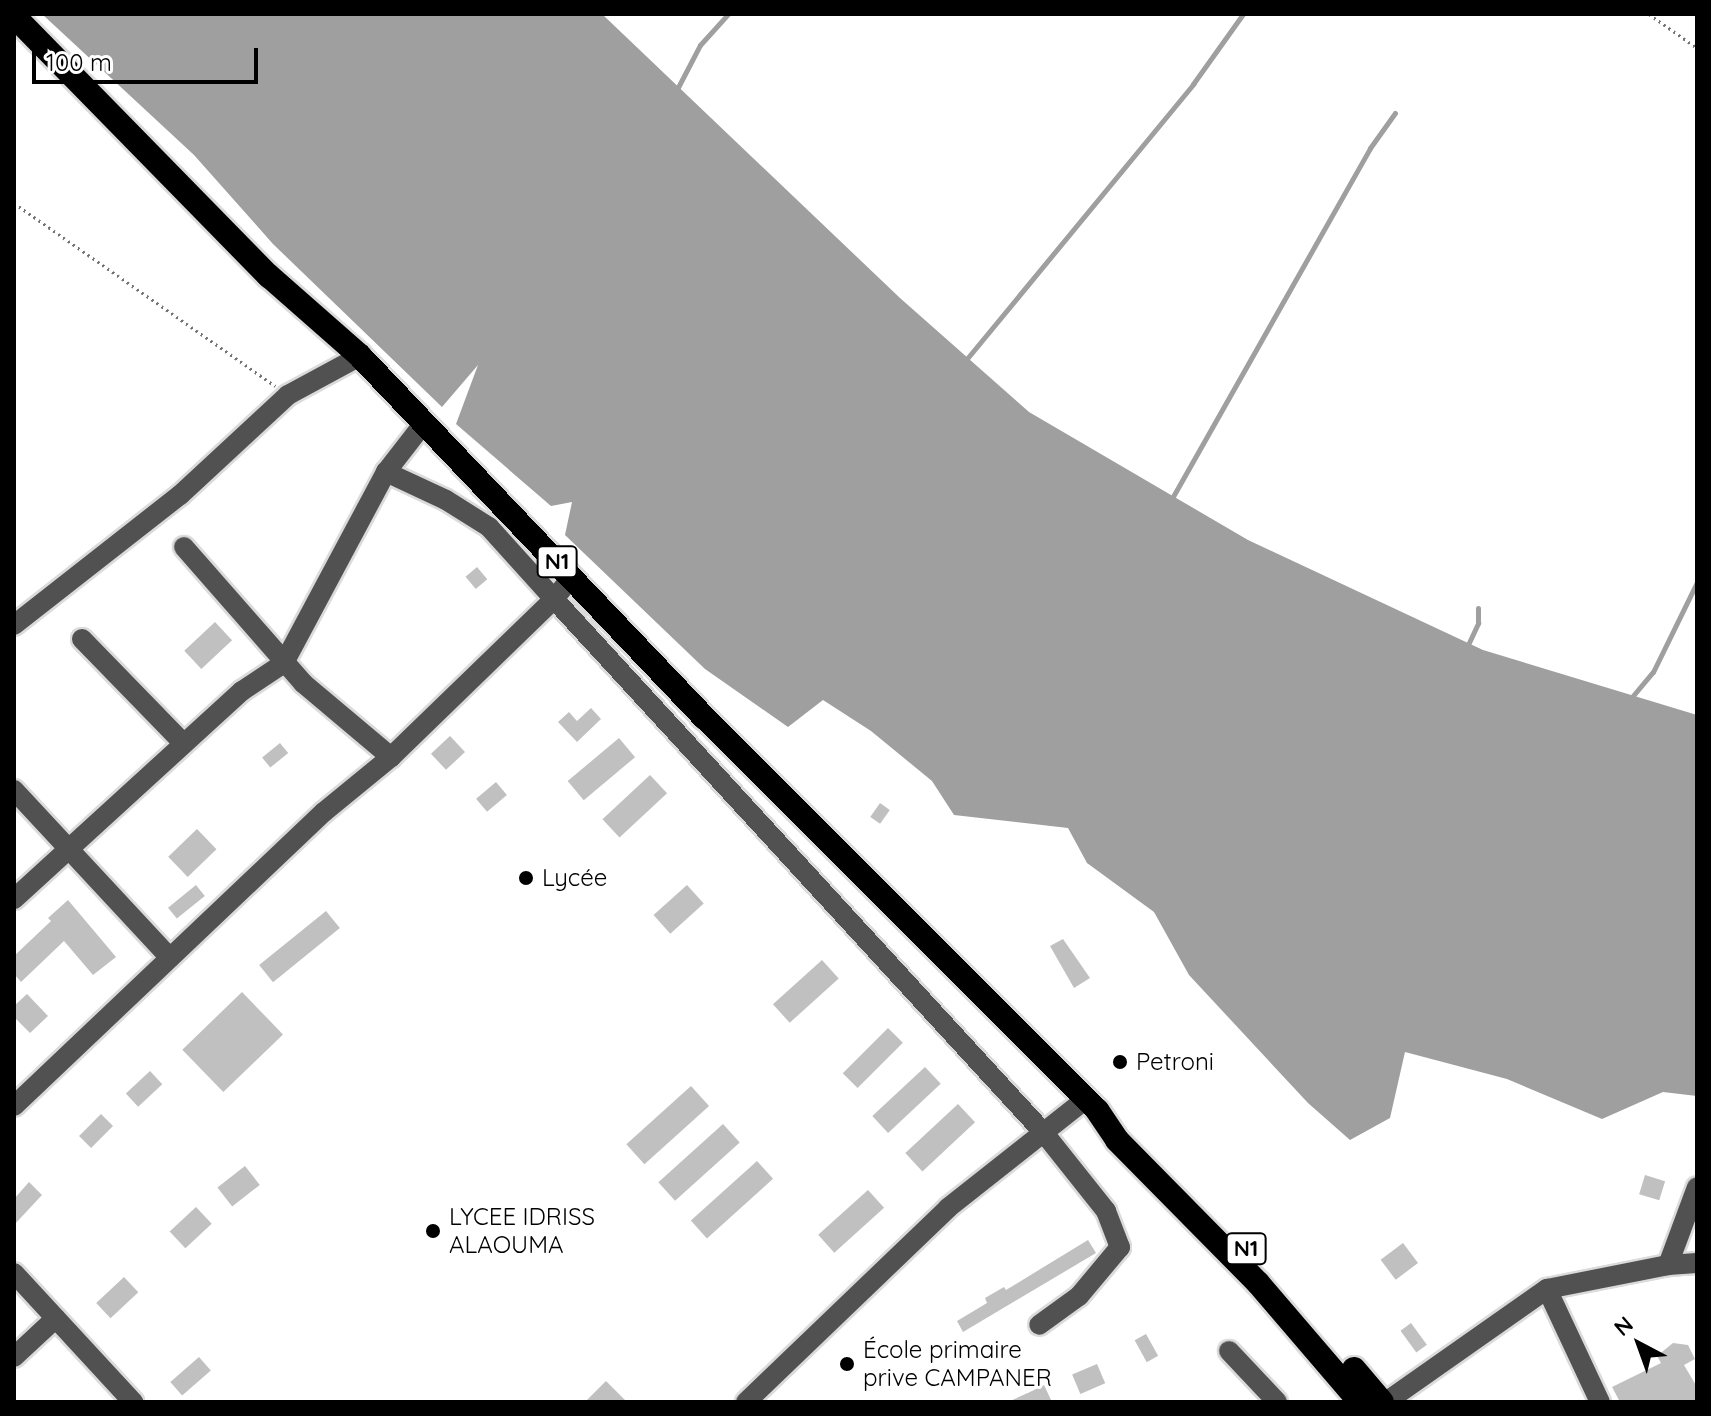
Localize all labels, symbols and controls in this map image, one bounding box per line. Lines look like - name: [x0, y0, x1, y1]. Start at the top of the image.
- scale bar: [36, 32, 262, 82]
- text: 100 m: [46, 47, 112, 77]
- road number: N1: [535, 544, 579, 580]
- place label: Lycée: [542, 864, 607, 892]
- marker: Lycée: [517, 869, 535, 887]
- place label: Petroni: [1136, 1048, 1214, 1076]
- marker: Petroni: [1111, 1053, 1129, 1071]
- place label: LYCEE IDRISS ALAOUMA: [449, 1203, 595, 1259]
- marker: LYCEE IDRISS ALAOUMA: [424, 1222, 442, 1240]
- road number: N1: [1224, 1231, 1268, 1267]
- north arrow: [1599, 1304, 1679, 1384]
- text: N: [1608, 1310, 1639, 1342]
- place label: École primaire prive CAMPANER: [863, 1336, 1052, 1392]
- marker: École primaire prive CAMPANER: [838, 1355, 856, 1373]

